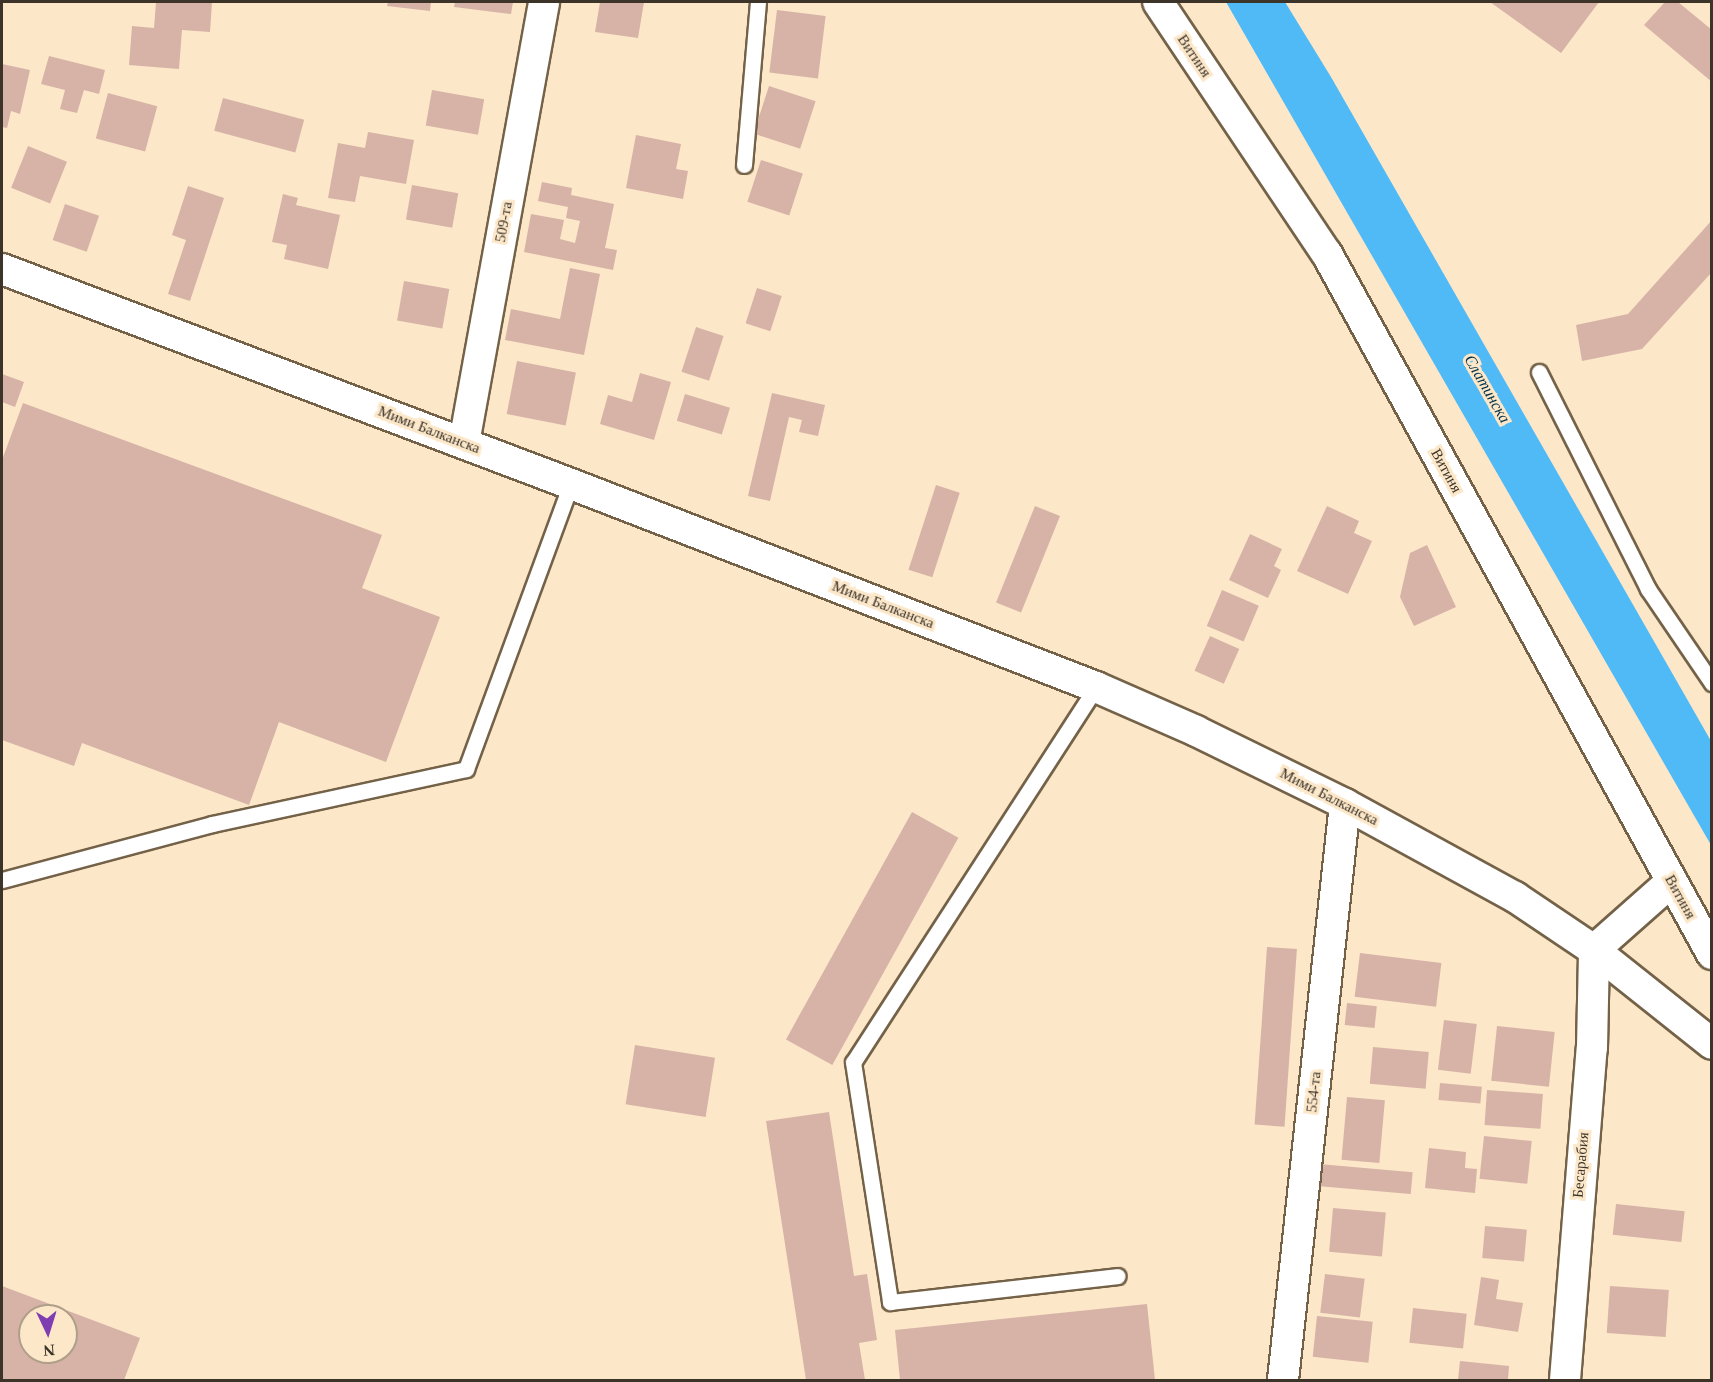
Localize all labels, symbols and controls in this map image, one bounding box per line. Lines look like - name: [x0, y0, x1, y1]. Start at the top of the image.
- street label: Витиня: [1173, 31, 1215, 81]
- street label: 509-та: [492, 200, 516, 244]
- water label: Слатинска: [1460, 351, 1514, 427]
- street label: Мими Балканска: [376, 402, 482, 458]
- street label: Витиня: [1427, 446, 1465, 496]
- street label: Мими Балканска: [830, 577, 936, 633]
- street label: Мими Балканска: [1277, 765, 1381, 829]
- street label: Витиня: [1661, 872, 1699, 922]
- street label: 554-та: [1303, 1071, 1325, 1113]
- street label: Бесарабия: [1569, 1131, 1593, 1199]
- north arrow: [18, 1304, 78, 1364]
- text: N: [43, 1342, 56, 1359]

